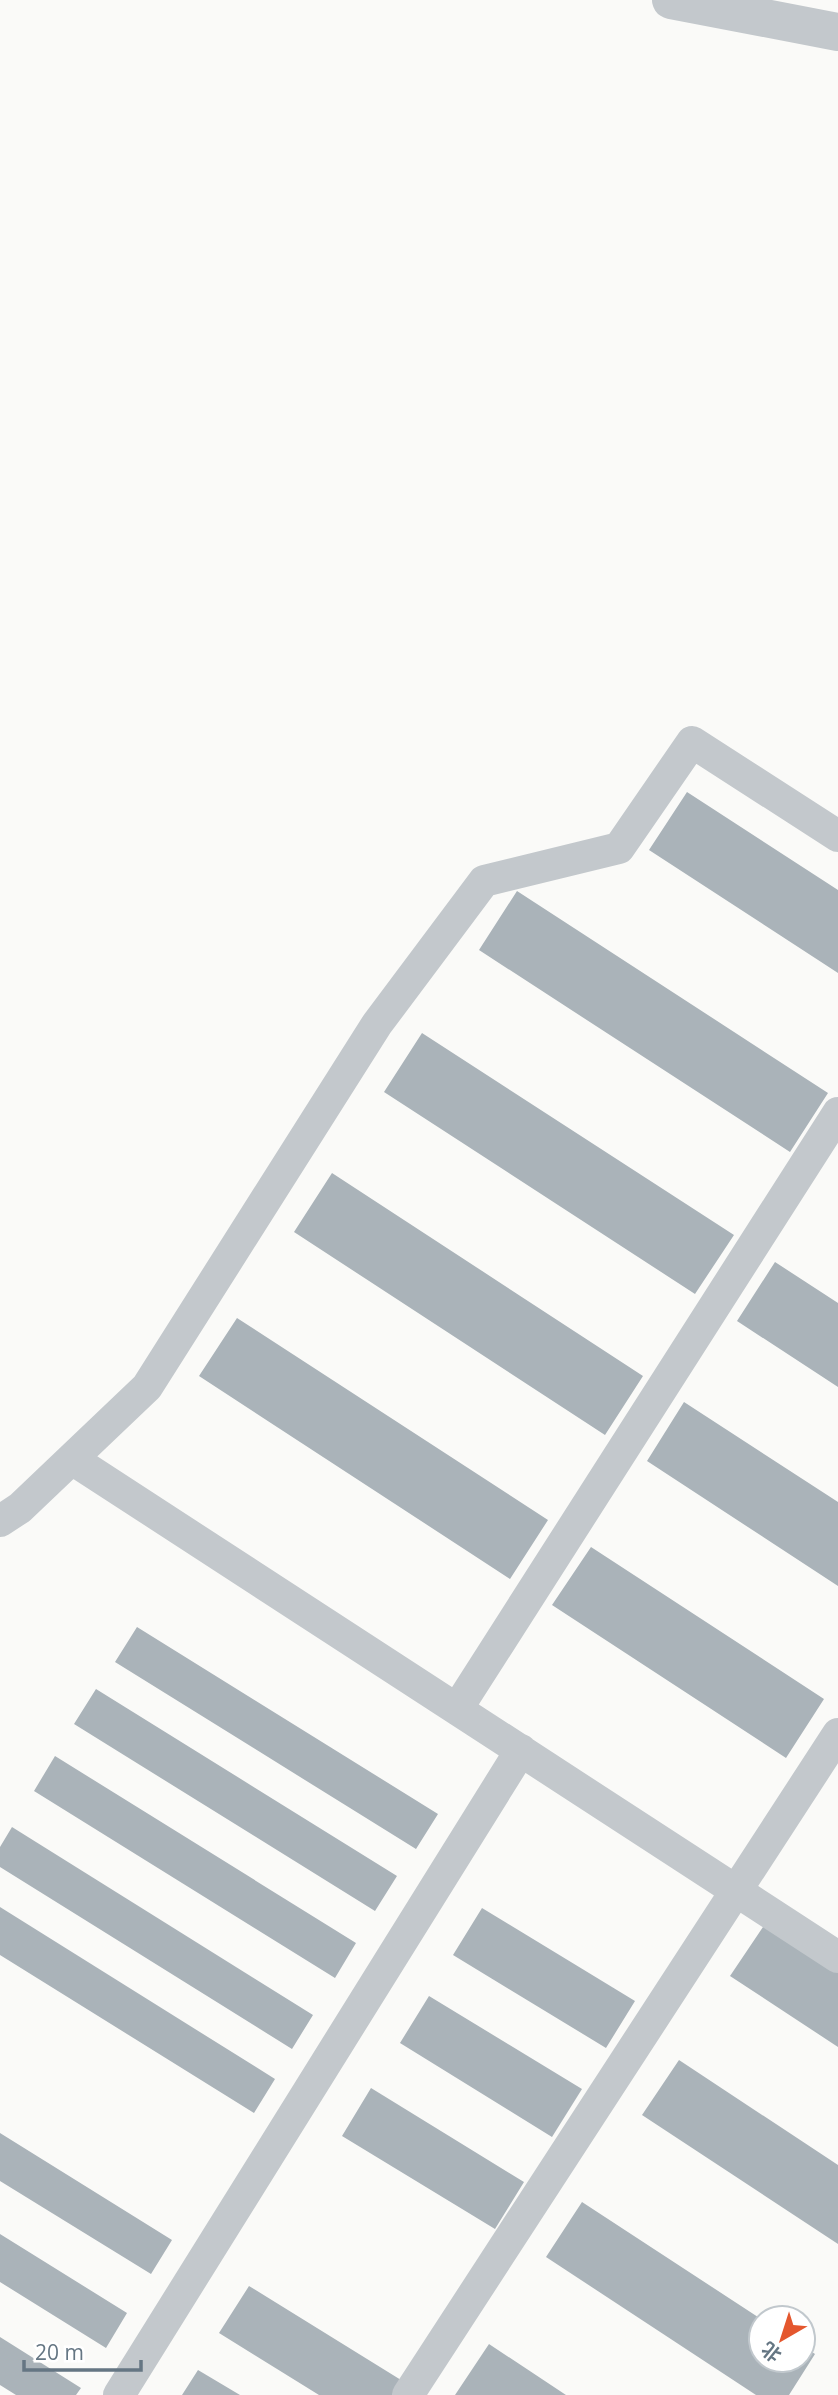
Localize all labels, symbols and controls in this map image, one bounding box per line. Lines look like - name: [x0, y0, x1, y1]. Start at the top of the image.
- north arrow: [747, 2304, 817, 2374]
- scale bar: [24, 2328, 142, 2372]
- text: 北: [756, 2336, 787, 2368]
- text: 20 m: [35, 2338, 84, 2366]

